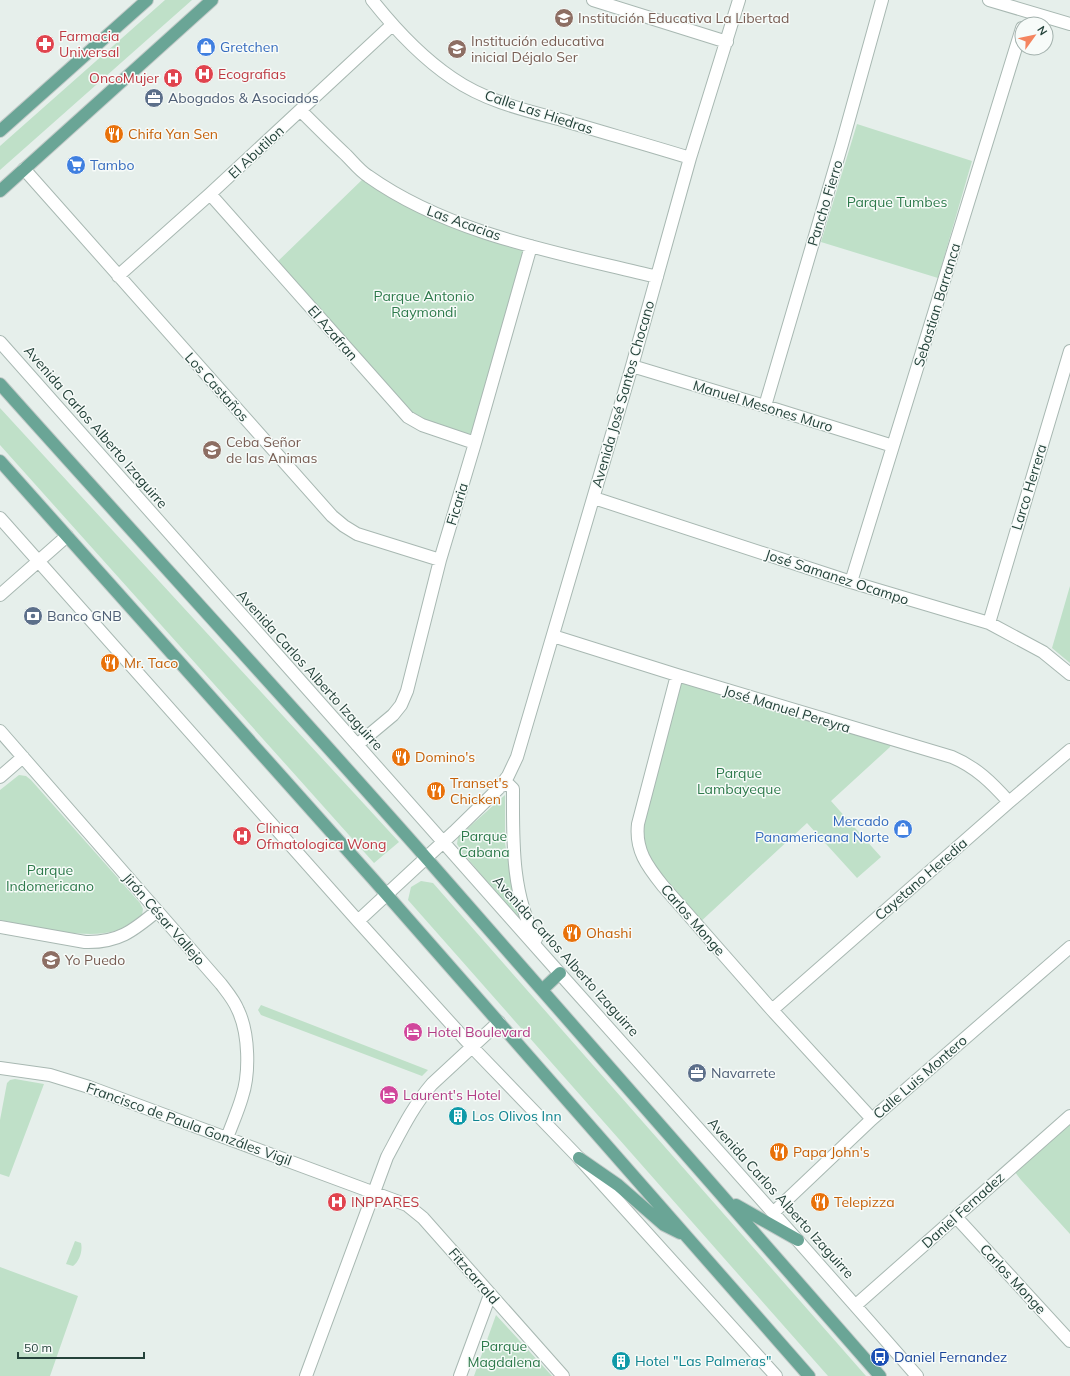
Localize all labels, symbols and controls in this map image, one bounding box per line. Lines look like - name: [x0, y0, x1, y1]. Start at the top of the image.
- school or university icon: Institución Educativa La Libertad: [553, 7, 575, 29]
- place label: Institución Educativa La Libertad: [578, 9, 789, 27]
- north arrow: [1014, 16, 1054, 56]
- text: N: [1034, 23, 1051, 38]
- place label: Farmacia Universal: [59, 27, 119, 61]
- place label: Institución educativa inicial Déjalo Ser: [471, 32, 604, 66]
- pharmacy icon: Farmacia Universal: [34, 33, 56, 55]
- shop icon: Gretchen: [195, 36, 217, 58]
- place label: Gretchen: [220, 38, 279, 56]
- school or university icon: Institución educativa inicial Déjalo Ser: [446, 38, 468, 60]
- hospital icon: Ecografias: [193, 63, 215, 85]
- place label: Ecografias: [218, 65, 286, 83]
- hospital icon: OncoMujer: [162, 67, 184, 89]
- place label: OncoMujer: [89, 69, 160, 87]
- street label: Calle Las Hiedras: [483, 86, 595, 138]
- office icon: Abogados & Asociados: [143, 87, 165, 109]
- place label: Abogados & Asociados: [168, 89, 319, 107]
- street label: El Abutilon: [224, 122, 288, 182]
- restaurant icon: Chifa Yan Sen: [103, 123, 125, 145]
- place label: Chifa Yan Sen: [128, 125, 218, 143]
- supermarket icon: Tambo: [65, 154, 87, 176]
- place label: Tambo: [90, 156, 134, 174]
- street label: Pancho Fierro: [803, 158, 847, 248]
- park label: Parque Tumbes: [847, 193, 947, 211]
- street label: Las Acacias: [424, 201, 504, 245]
- street label: Sebastian Barranca: [910, 241, 964, 369]
- park label: Parque Antonio Raymondi: [374, 287, 474, 321]
- street label: Avenida José Santos Chocano: [588, 298, 658, 490]
- street label: El Azafran: [304, 302, 362, 364]
- street label: Avenida Carlos Alberto Izaguirre: [20, 342, 172, 512]
- street label: Los Castaños: [181, 349, 253, 425]
- street label: Manuel Mesones Muro: [691, 376, 835, 436]
- place label: Ceba Señor de las Animas: [226, 433, 318, 467]
- school or university icon: Ceba Señor de las Animas: [201, 439, 223, 461]
- street label: Larco Herrera: [1007, 442, 1051, 532]
- street label: Ficaria: [442, 481, 472, 527]
- street label: José Samanez Ocampo: [763, 545, 911, 609]
- street label: Avenida Carlos Alberto Izaguirre: [233, 586, 387, 754]
- bank icon: Banco GNB: [22, 605, 44, 627]
- place label: Banco GNB: [47, 607, 122, 625]
- restaurant icon: Mr. Taco: [99, 652, 121, 674]
- place label: Mr. Taco: [124, 654, 178, 672]
- street label: José Manuel Pereyra: [721, 681, 853, 737]
- restaurant icon: Domino's: [390, 746, 412, 768]
- place label: Domino's: [415, 748, 475, 766]
- park label: Parque Lambayeque: [697, 764, 781, 798]
- place label: Transet's Chicken: [450, 774, 509, 808]
- restaurant icon: Transet's Chicken: [425, 780, 447, 802]
- place label: Mercado Panamericana Norte: [755, 812, 889, 846]
- shop icon: Mercado Panamericana Norte: [892, 818, 914, 840]
- place label: Clinica Ofmatologica Wong: [256, 819, 386, 853]
- hospital icon: Clinica Ofmatologica Wong: [231, 825, 253, 847]
- park label: Parque Cabana: [458, 827, 510, 861]
- street label: Cayetano Heredia: [871, 834, 971, 924]
- park label: Parque Indomericano: [6, 861, 94, 895]
- street label: Jirón César Vallejo: [119, 869, 209, 969]
- street label: Avenida Carlos Alberto Izaguirre: [489, 872, 643, 1040]
- street label: Carlos Monge: [657, 880, 729, 960]
- restaurant icon: Ohashi: [561, 922, 583, 944]
- place label: Ohashi: [586, 924, 632, 942]
- school or university icon: Yo Puedo: [40, 949, 62, 971]
- place label: Yo Puedo: [64, 951, 125, 969]
- hotel icon: Hotel Boulevard: [402, 1021, 424, 1043]
- place label: Hotel Boulevard: [427, 1023, 531, 1041]
- street label: Calle Luis Montero: [869, 1031, 971, 1123]
- office icon: Navarrete: [686, 1062, 708, 1084]
- place label: Navarrete: [711, 1064, 776, 1082]
- street label: Francisco de Paula Gonzáles Vigil: [84, 1078, 294, 1170]
- hotel icon: Laurent's Hotel: [378, 1084, 400, 1106]
- place label: Laurent's Hotel: [403, 1086, 501, 1104]
- building icon: Los Olivos Inn: [447, 1105, 469, 1127]
- place label: Los Olivos Inn: [472, 1107, 562, 1125]
- street label: Avenida Carlos Alberto Izaguirre: [704, 1114, 858, 1282]
- restaurant icon: Papa John's: [768, 1141, 790, 1163]
- place label: Papa John's: [793, 1143, 870, 1161]
- street label: Daniel Fernadez: [918, 1168, 1008, 1252]
- hospital icon: INPPARES: [326, 1191, 348, 1213]
- restaurant icon: Telepizza: [809, 1191, 831, 1213]
- place label: INPPARES: [351, 1193, 419, 1211]
- place label: Telepizza: [834, 1193, 895, 1211]
- street label: Carlos Monge: [976, 1240, 1050, 1318]
- street label: Fitzcarrald: [445, 1244, 503, 1308]
- scale bar: [18, 1334, 144, 1360]
- park label: Parque Magdalena: [467, 1337, 541, 1371]
- text: 50 m: [24, 1340, 52, 1355]
- bus stop icon: Daniel Fernandez: [869, 1346, 891, 1368]
- place label: Daniel Fernandez: [894, 1348, 1007, 1366]
- building icon: Hotel "Las Palmeras": [610, 1350, 632, 1372]
- place label: Hotel "Las Palmeras": [635, 1352, 771, 1370]

